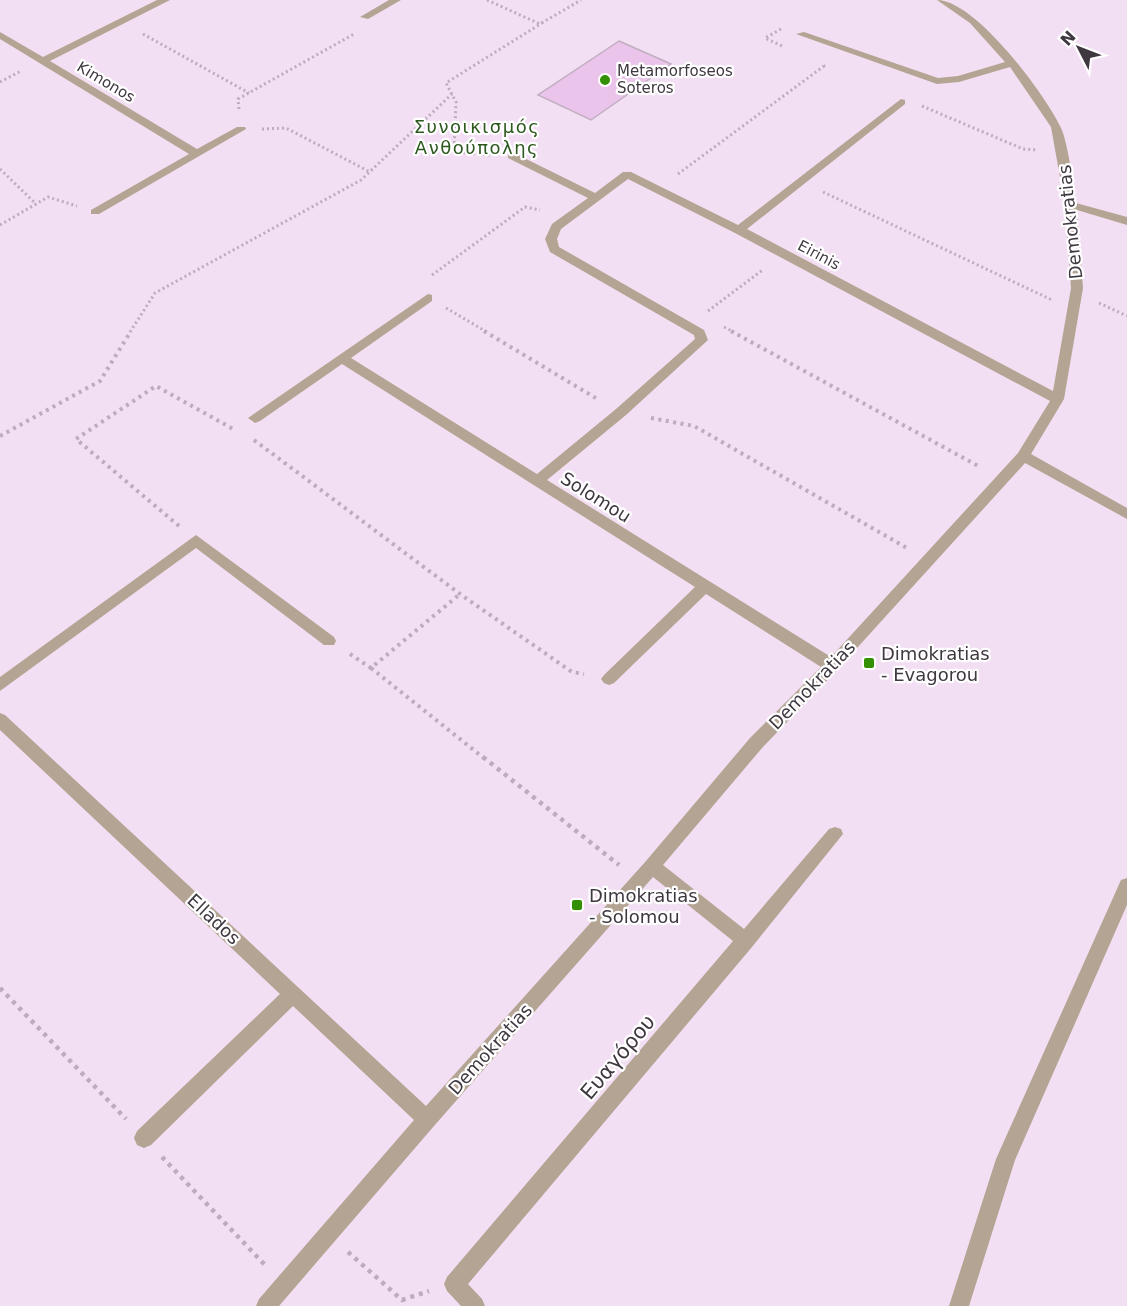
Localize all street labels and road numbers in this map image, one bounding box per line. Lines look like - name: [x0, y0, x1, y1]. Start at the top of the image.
- street label: Kimonos: [74, 58, 138, 106]
- street label: Demokratias: [1054, 164, 1086, 280]
- street label: Eirinis: [795, 236, 843, 274]
- street label: Solomou: [557, 467, 635, 527]
- street label: Demokratias: [765, 636, 859, 734]
- street label: Ellados: [183, 889, 245, 949]
- street label: Demokratias: [444, 999, 536, 1099]
- street label: Ευαγόρου: [576, 1010, 660, 1104]

